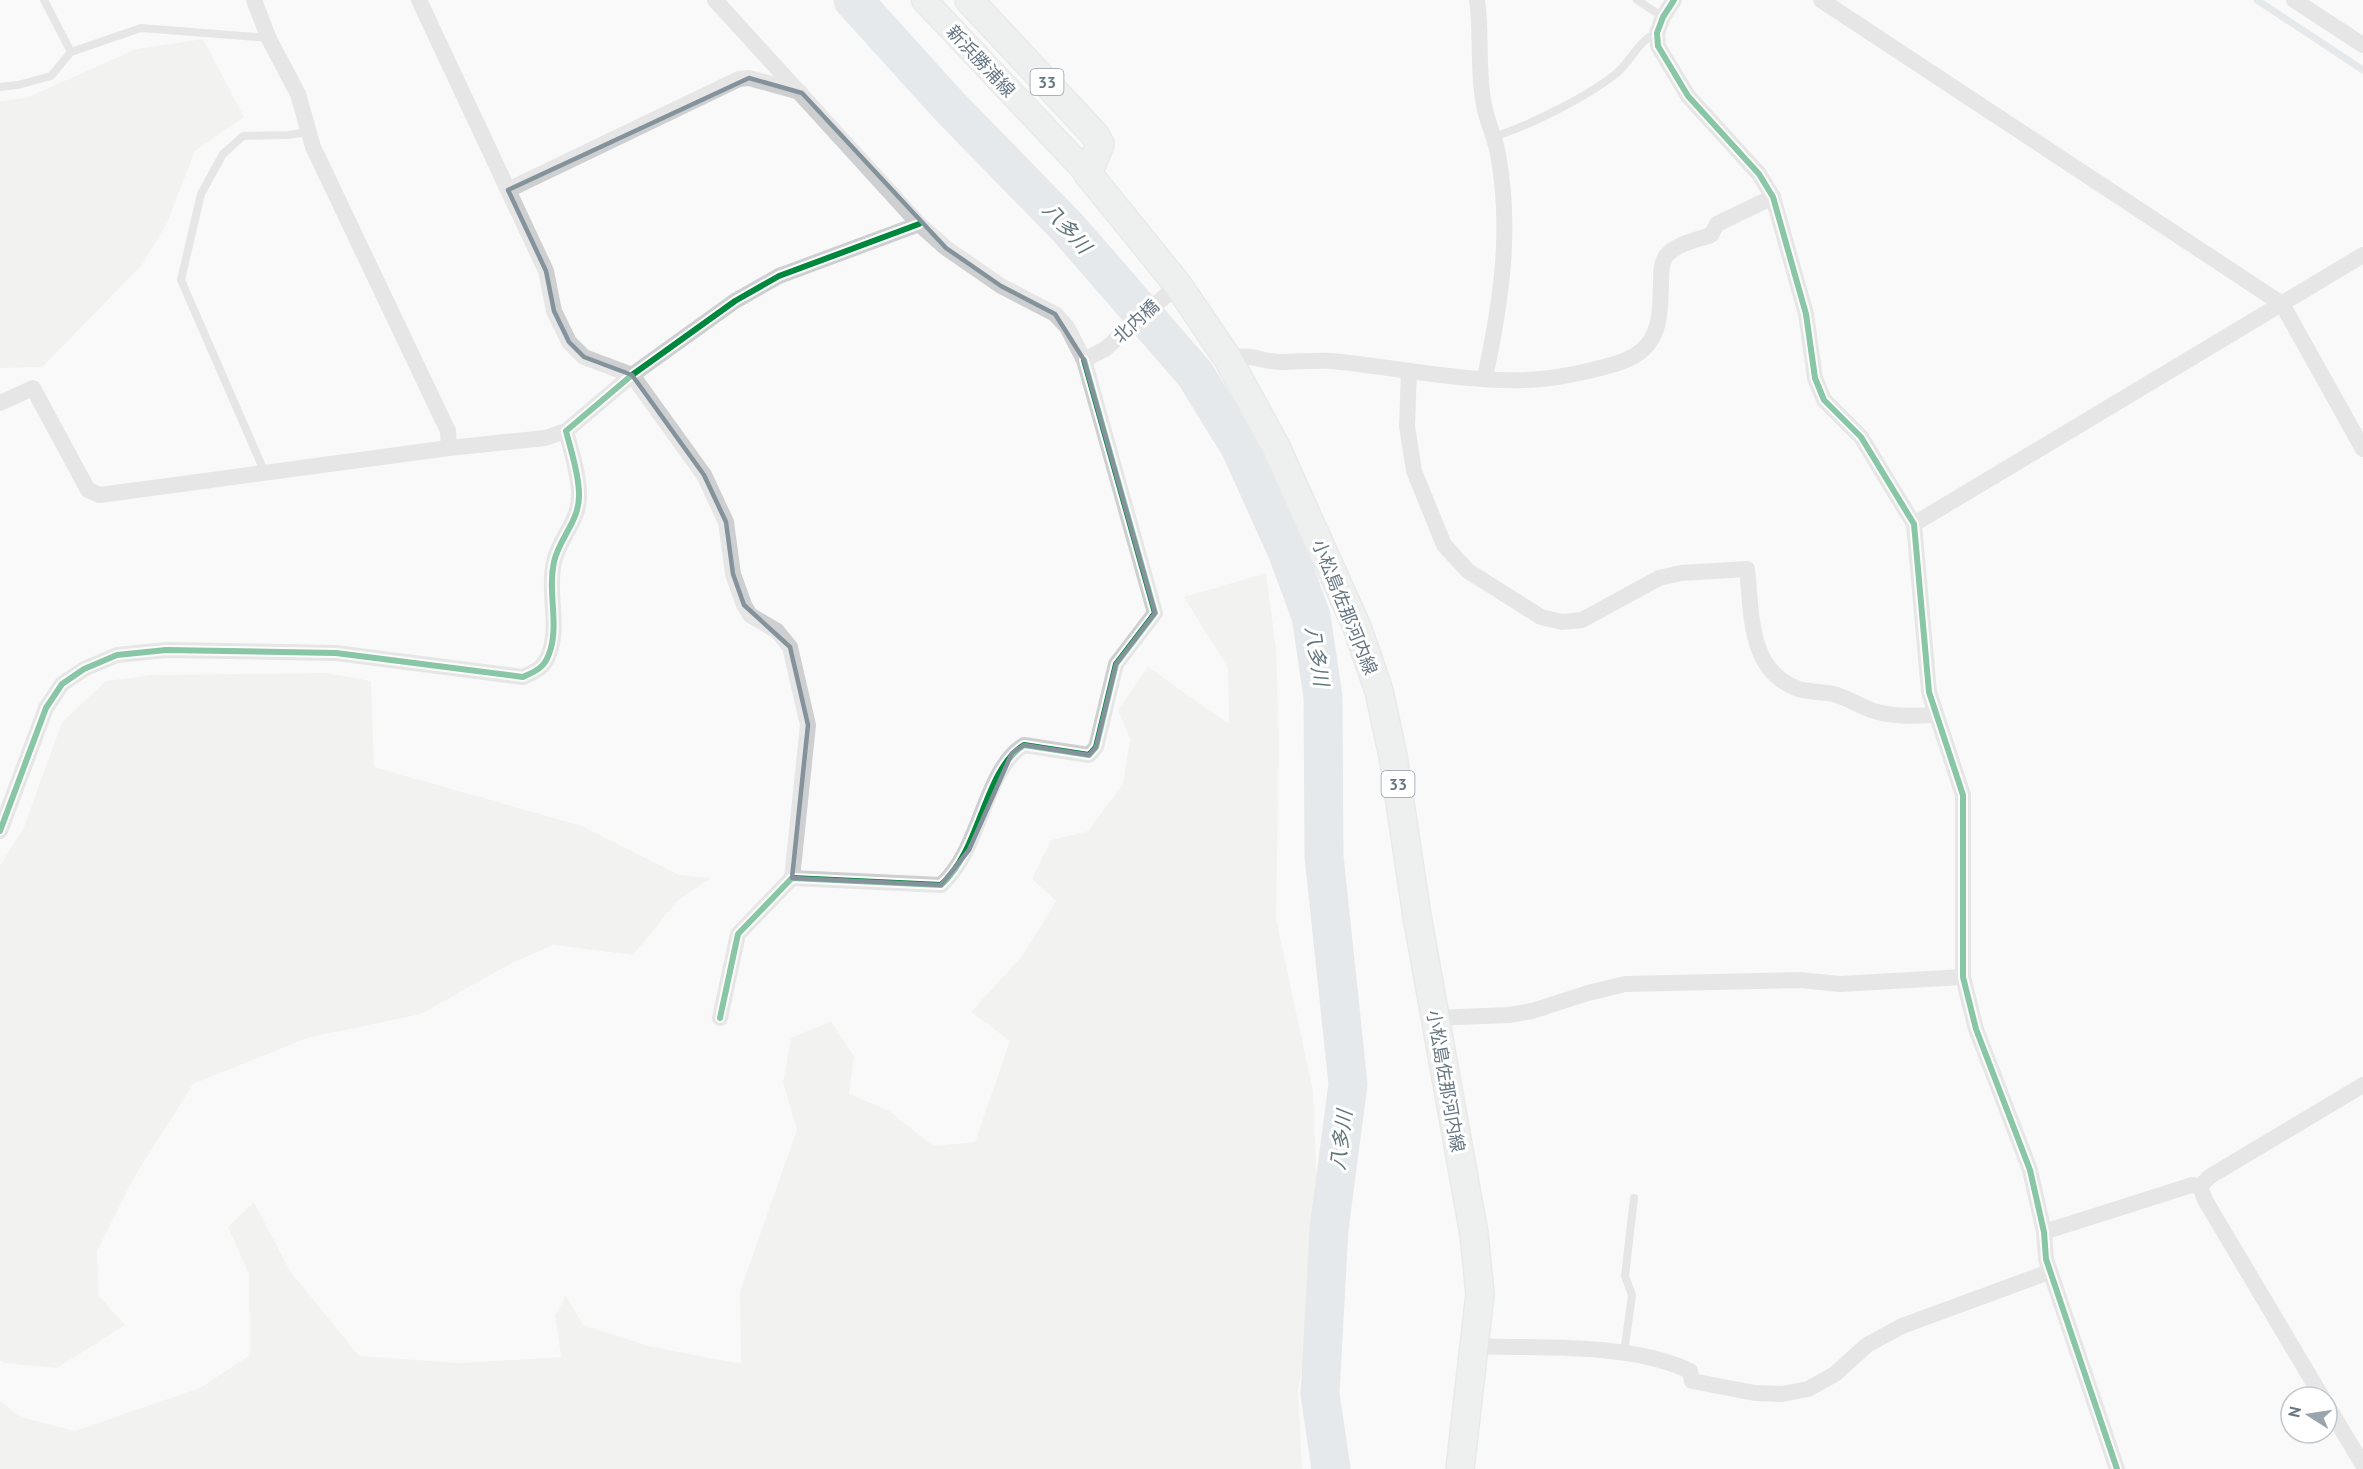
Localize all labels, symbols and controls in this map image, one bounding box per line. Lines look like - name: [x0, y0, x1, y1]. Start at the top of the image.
- street label: 新浜勝浦線: [942, 20, 1020, 102]
- road number: 33: [1030, 69, 1064, 95]
- water label: 八多川: [1037, 197, 1098, 260]
- street label: 北内橋: [1108, 294, 1164, 348]
- street label: 小松島佐那河内線: [1307, 536, 1383, 678]
- water label: 八多川: [1299, 624, 1335, 690]
- road number: 33: [1382, 771, 1414, 797]
- street label: 小松島佐那河内線: [1422, 1008, 1470, 1154]
- water label: 八多川: [1324, 1107, 1358, 1171]
- north arrow: [2279, 1385, 2339, 1445]
- text: N: [2283, 1405, 2305, 1419]

